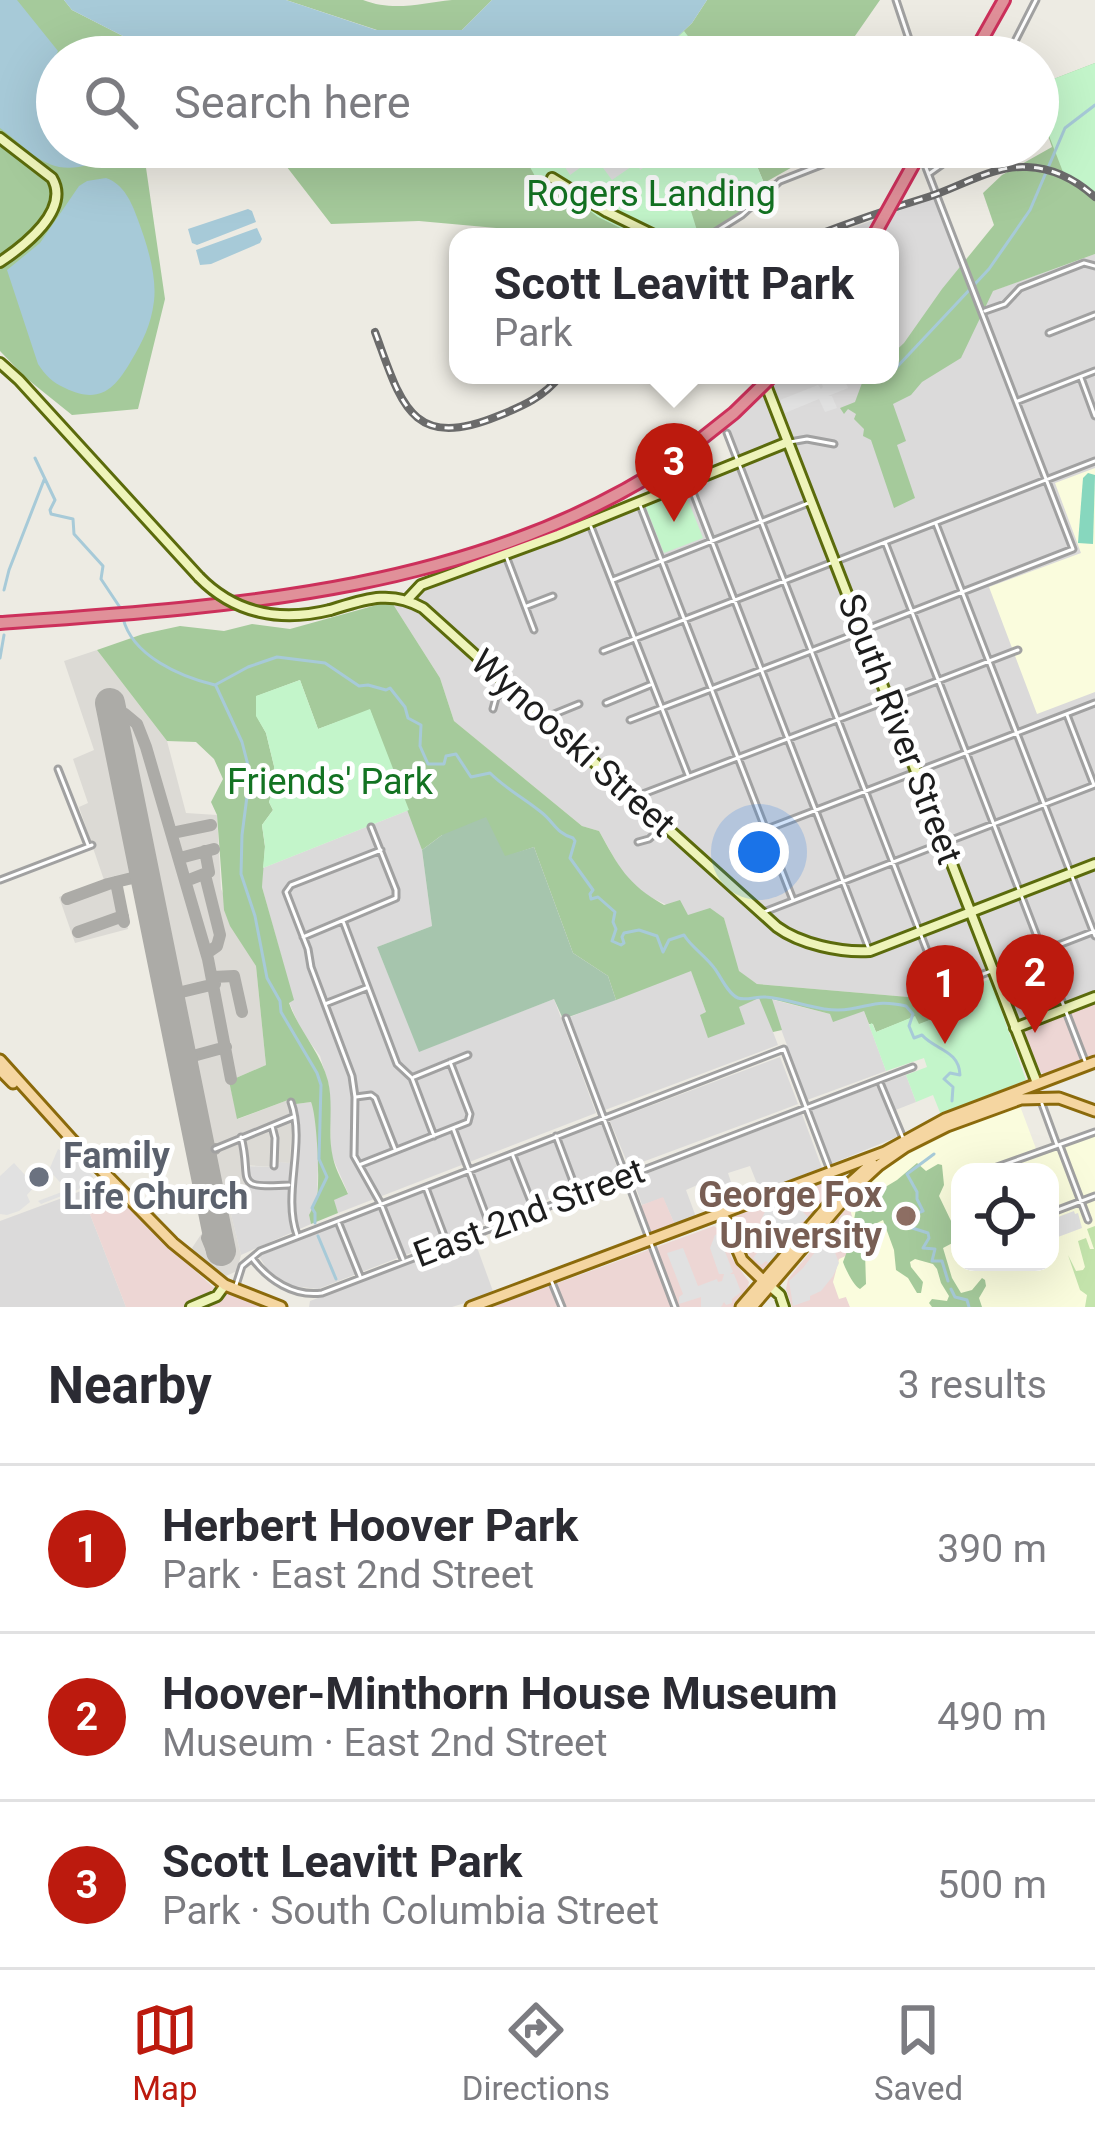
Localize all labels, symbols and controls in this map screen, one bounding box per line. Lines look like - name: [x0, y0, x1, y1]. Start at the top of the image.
- search box: [36, 36, 1059, 168]
- icon: search: [78, 69, 144, 135]
- text: Search here: [174, 76, 411, 129]
- park label: Rogers Landing: [526, 173, 776, 215]
- popup: [449, 228, 899, 384]
- text: Scott Leavitt Park: [494, 257, 854, 310]
- text: Park: [494, 310, 572, 356]
- pin: 3: [635, 423, 713, 522]
- street label: South River Street: [829, 588, 971, 870]
- street label: Wynooski Street: [463, 641, 683, 845]
- park label: Friends' Park: [227, 761, 434, 803]
- your location: [729, 822, 789, 882]
- pin: 2: [996, 934, 1074, 1033]
- pin: 1: [906, 945, 984, 1044]
- place label: Family Life Church: [63, 1135, 249, 1218]
- street label: East 2nd Street: [408, 1150, 650, 1276]
- map controls: [951, 1163, 1059, 1271]
- button: locate: [951, 1163, 1059, 1271]
- marker: Family Life Church: [26, 1164, 52, 1190]
- place label: George Fox University: [698, 1174, 883, 1257]
- marker: George Fox University: [893, 1203, 919, 1229]
- text: Nearby: [48, 1356, 212, 1415]
- text: 3 results: [898, 1362, 1047, 1408]
- text: Herbert Hoover Park: [162, 1499, 578, 1552]
- text: 1: [76, 1526, 98, 1572]
- text: 390 m: [937, 1526, 1047, 1572]
- text: Park · East 2nd Street: [162, 1552, 534, 1598]
- text: Hoover-Minthorn House Museum: [162, 1667, 838, 1720]
- text: 2: [76, 1694, 98, 1740]
- text: 490 m: [937, 1694, 1047, 1740]
- text: Museum · East 2nd Street: [162, 1720, 608, 1766]
- text: Scott Leavitt Park: [162, 1835, 522, 1888]
- text: 3: [76, 1862, 98, 1908]
- text: 500 m: [937, 1862, 1047, 1908]
- text: Park · South Columbia Street: [162, 1888, 659, 1934]
- tab: Map: [132, 1997, 198, 2108]
- tab: Directions: [462, 1997, 610, 2108]
- tab: Saved: [874, 1997, 963, 2108]

